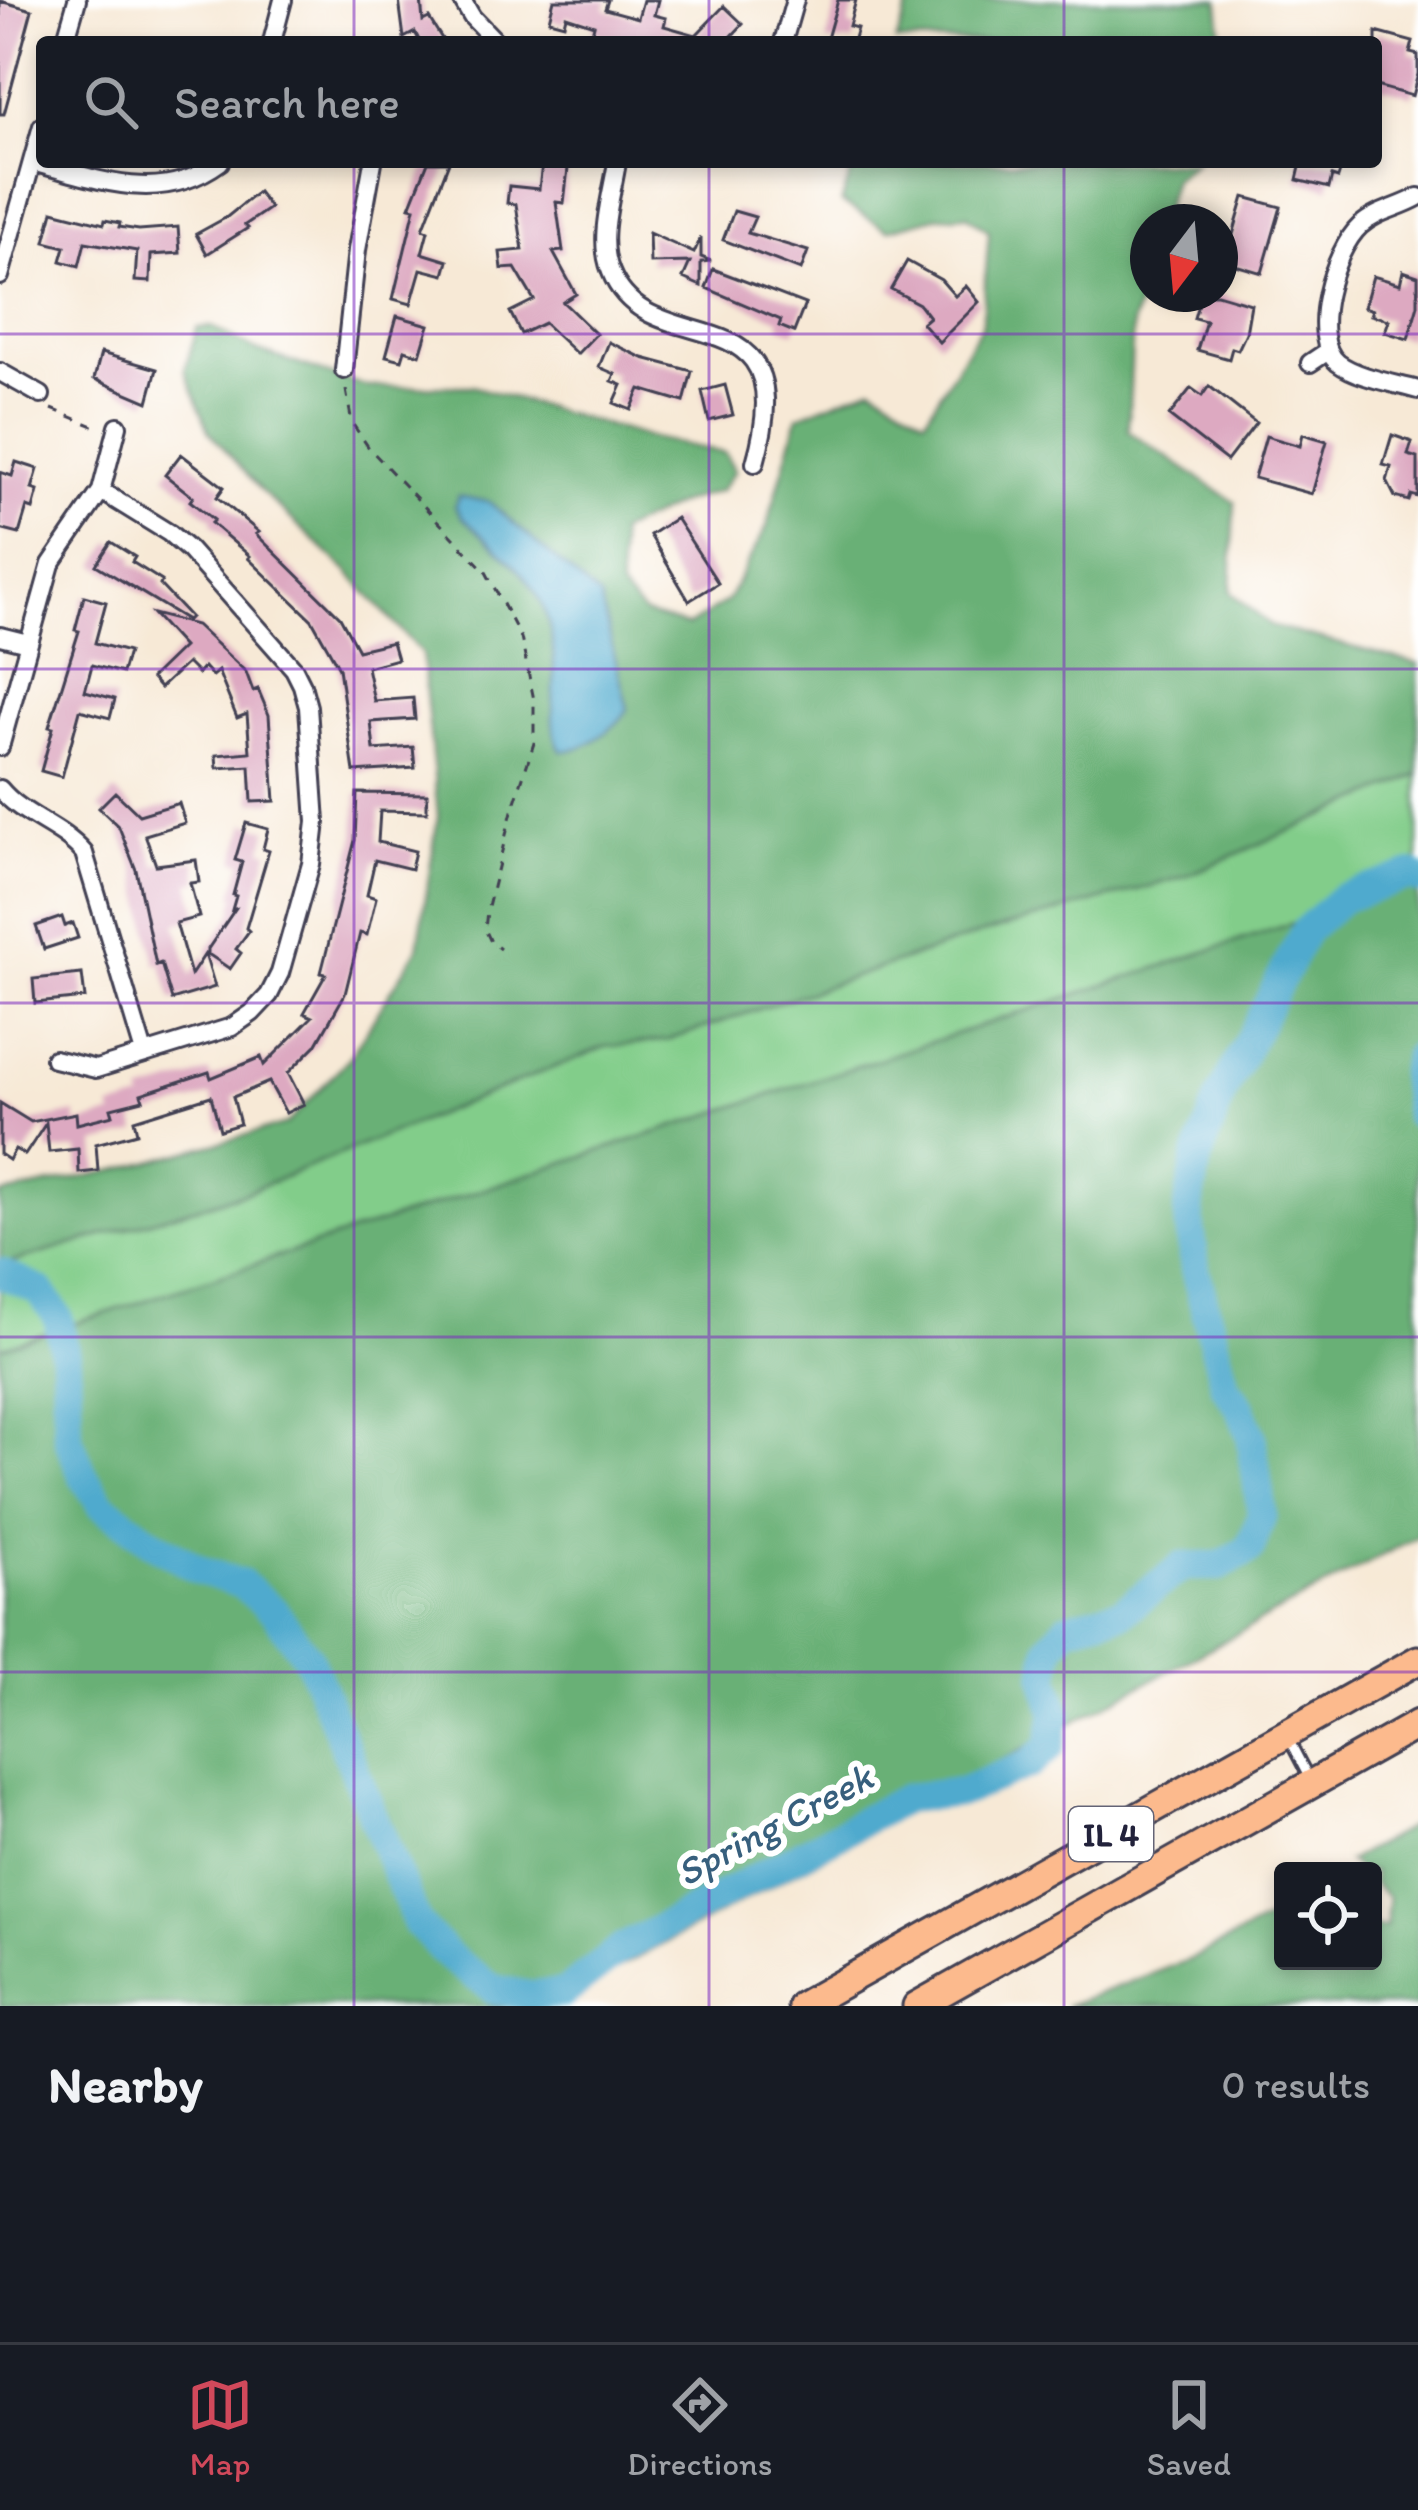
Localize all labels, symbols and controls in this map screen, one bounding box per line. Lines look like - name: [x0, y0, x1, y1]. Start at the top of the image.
- search box: [36, 36, 1382, 168]
- icon: search: [78, 69, 144, 135]
- text: Search here: [174, 75, 400, 129]
- north arrow: [1130, 204, 1238, 312]
- water label: Spring Creek: [668, 1752, 882, 1896]
- road number: IL 4: [1069, 1807, 1153, 1861]
- map controls: [1274, 1862, 1382, 1970]
- button: locate: [1274, 1862, 1382, 1970]
- text: Nearby: [48, 2054, 203, 2115]
- text: 0 results: [1221, 2061, 1370, 2108]
- tab: Map: [187, 2372, 253, 2483]
- tab: Directions: [627, 2372, 772, 2483]
- tab: Saved: [1147, 2372, 1231, 2483]

